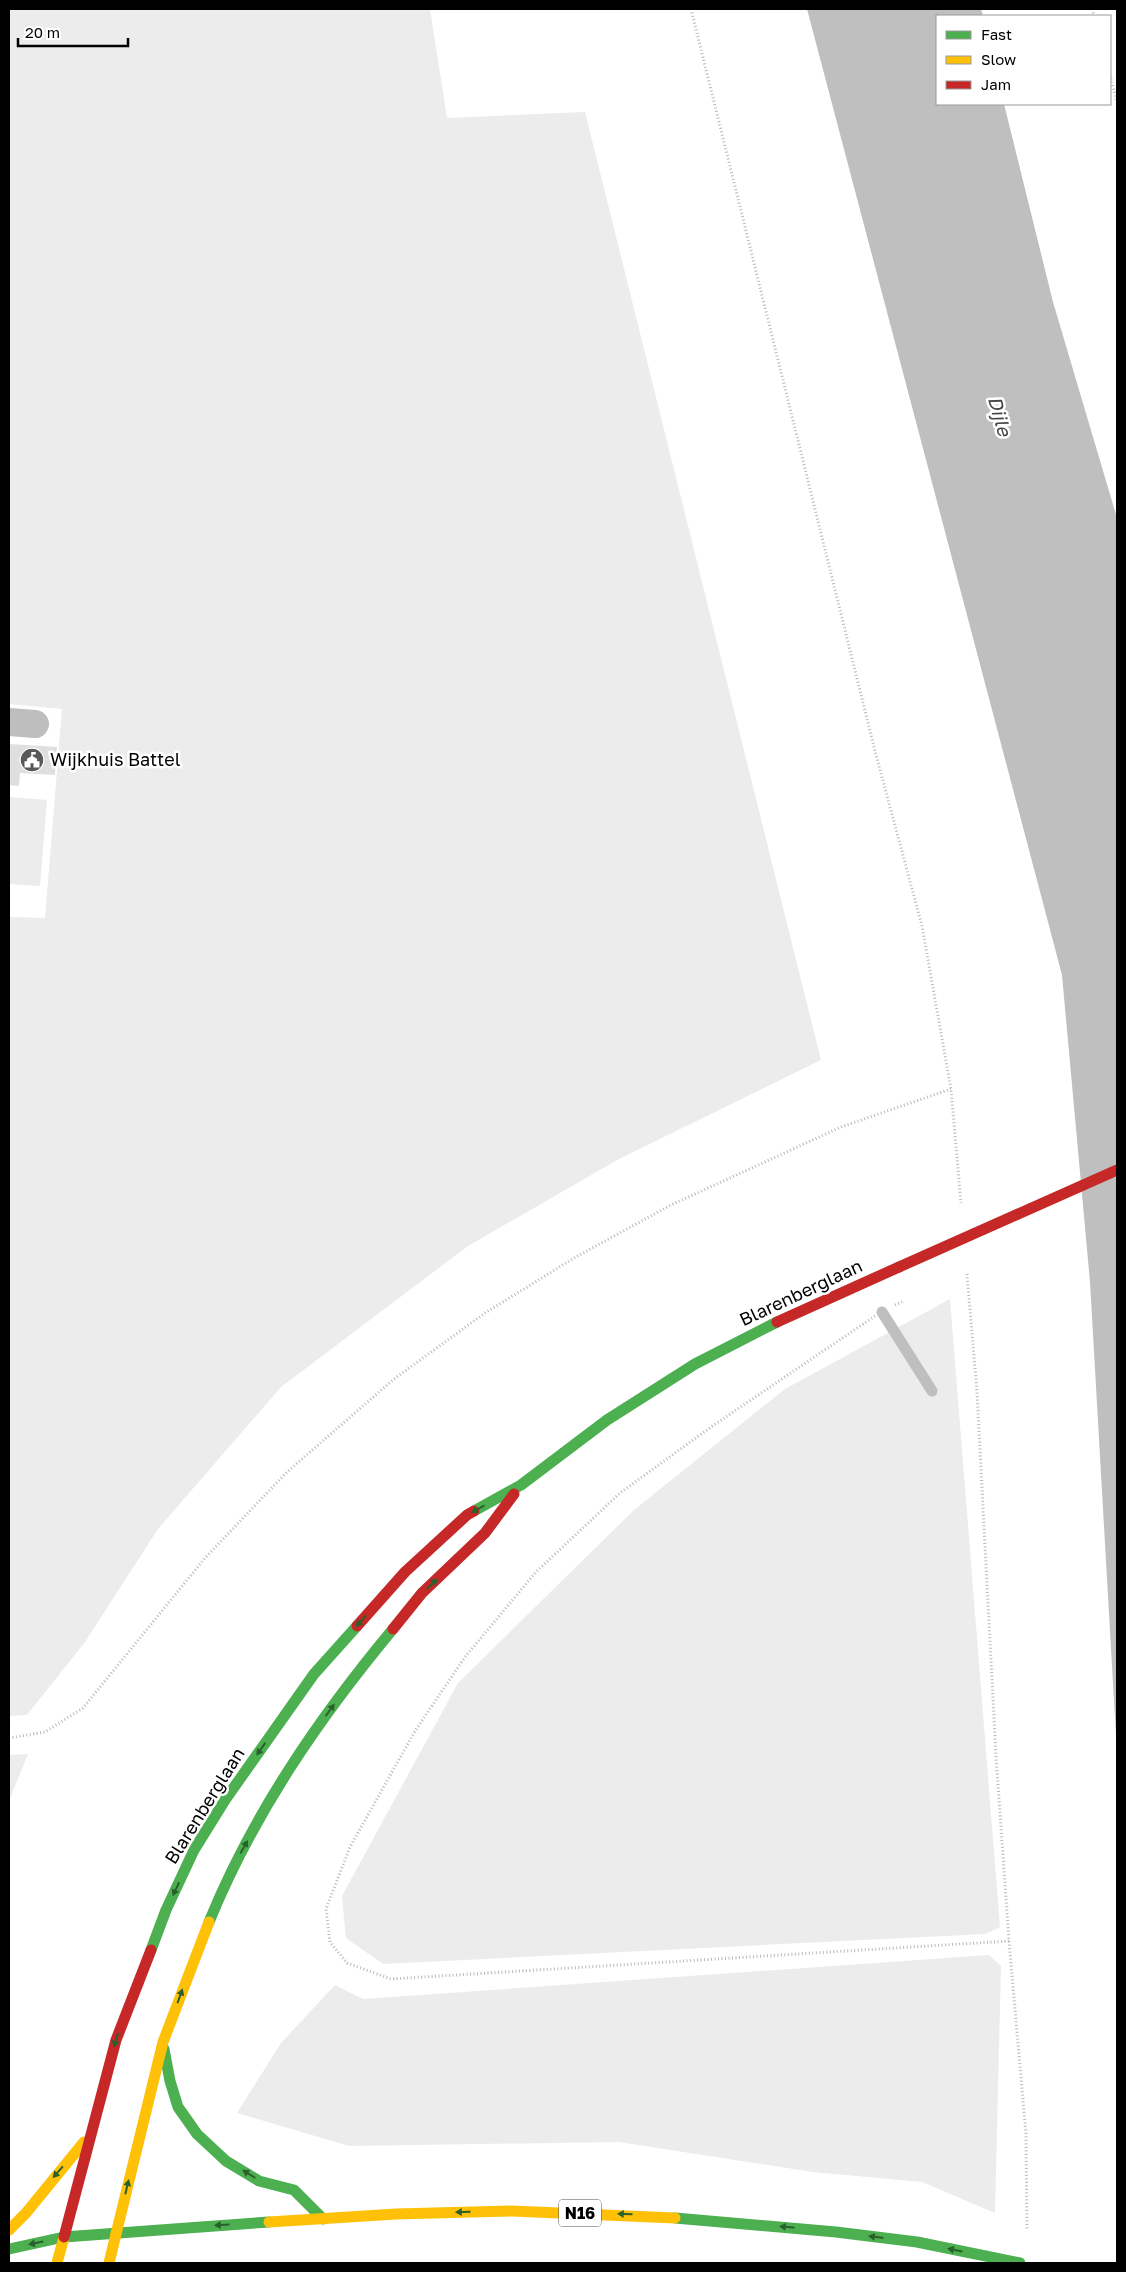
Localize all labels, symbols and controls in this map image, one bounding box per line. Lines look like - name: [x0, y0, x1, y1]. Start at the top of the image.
- scale bar: [18, 15, 128, 47]
- legend: [936, 15, 1111, 105]
- text: 20 m: [25, 23, 60, 41]
- text: Fast: [981, 25, 1012, 43]
- text: Slow: [981, 50, 1016, 68]
- text: Jam: [981, 75, 1011, 93]
- water label: Dijle: [984, 393, 1018, 440]
- public building icon: Wijkhuis Battel: [19, 747, 45, 773]
- place label: Wijkhuis Battel: [50, 748, 181, 770]
- street label: Blarenberglaan: [736, 1254, 865, 1330]
- one-way arrow: [471, 1505, 486, 1513]
- one-way arrow: [426, 1578, 438, 1590]
- one-way arrow: [356, 1615, 367, 1628]
- one-way arrow: [325, 1703, 335, 1717]
- one-way arrow: [256, 1742, 266, 1756]
- street label: Blarenberglaan: [160, 1743, 249, 1868]
- one-way arrow: [240, 1840, 248, 1855]
- one-way arrow: [172, 1882, 180, 1896]
- one-way arrow: [177, 1989, 184, 2004]
- one-way arrow: [112, 2033, 120, 2048]
- one-way arrow: [53, 2165, 64, 2178]
- one-way arrow: [242, 2170, 255, 2179]
- one-way arrow: [123, 2179, 131, 2194]
- road number: N16: [559, 2200, 601, 2226]
- one-way arrow: [455, 2209, 471, 2217]
- one-way arrow: [617, 2210, 633, 2218]
- one-way arrow: [214, 2221, 230, 2229]
- one-way arrow: [779, 2223, 795, 2231]
- one-way arrow: [868, 2233, 884, 2241]
- one-way arrow: [29, 2239, 44, 2247]
- one-way arrow: [947, 2246, 963, 2254]

